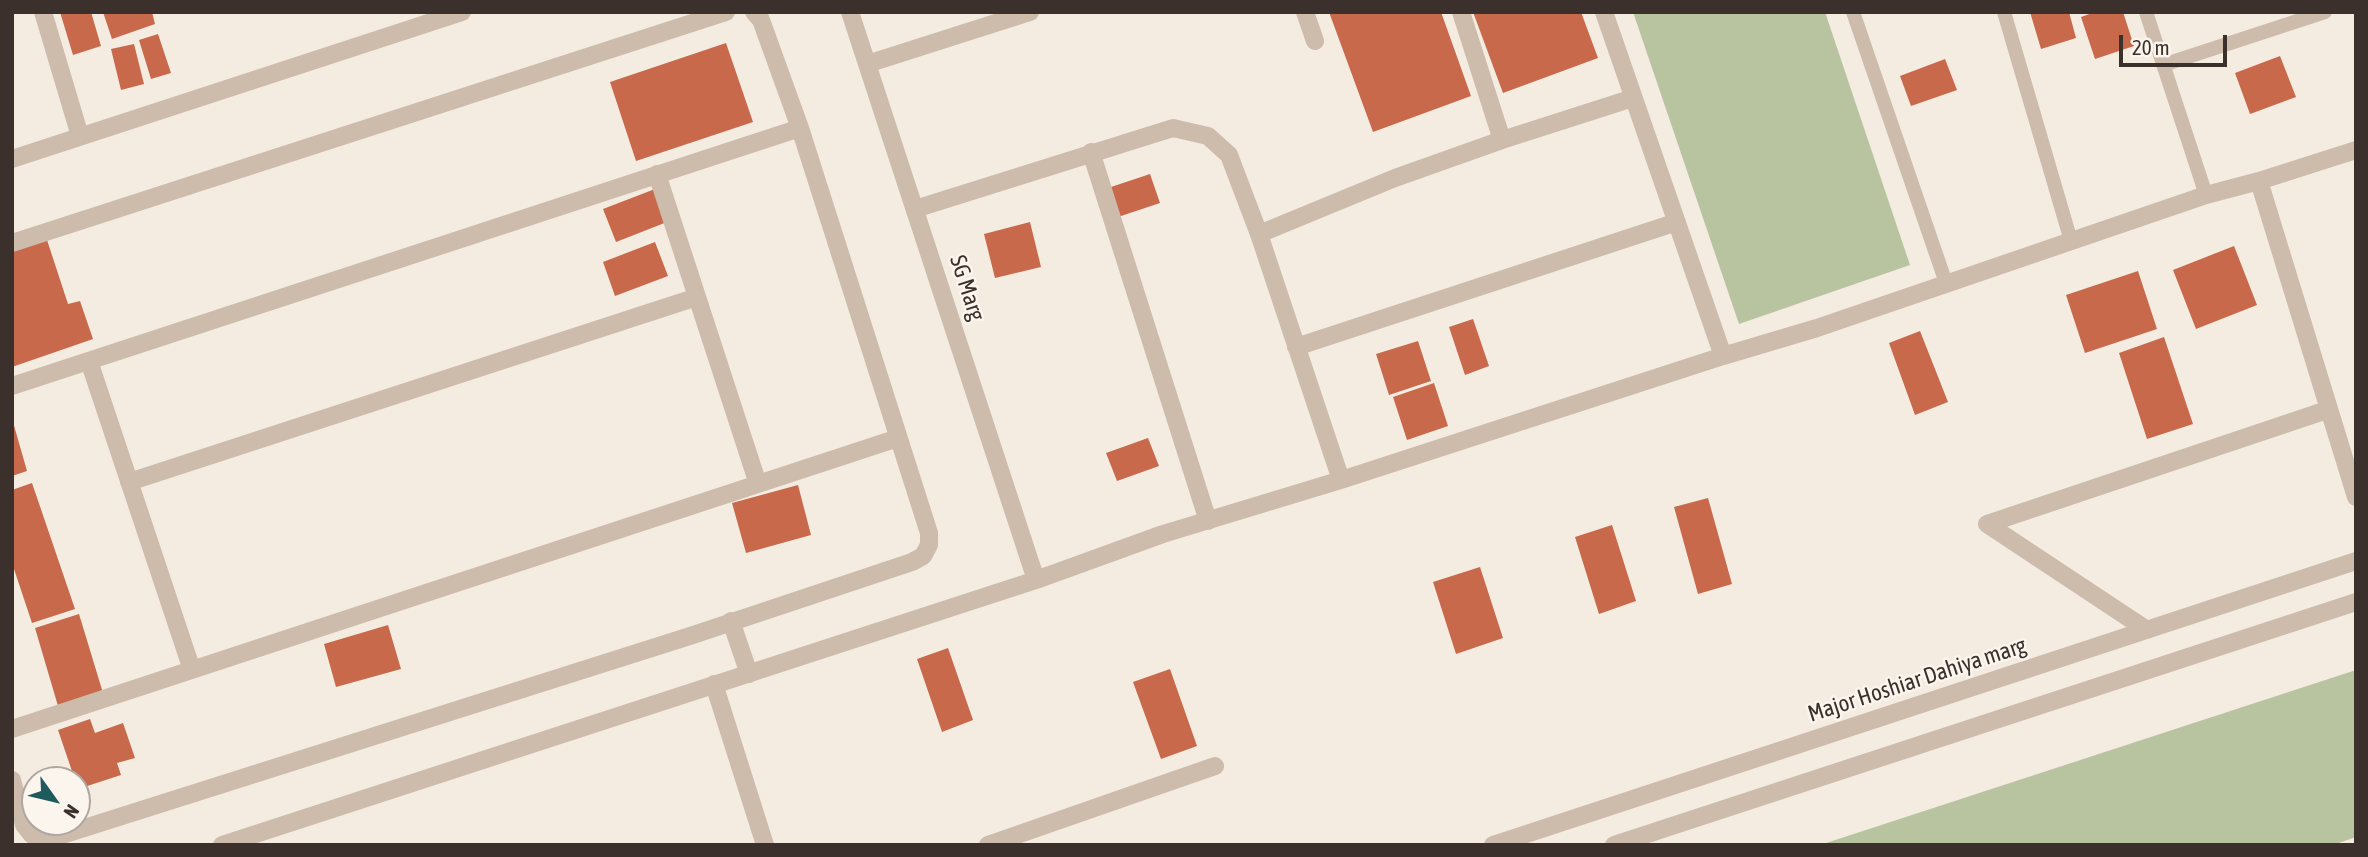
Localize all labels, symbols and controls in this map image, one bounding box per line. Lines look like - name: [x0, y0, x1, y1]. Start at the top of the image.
- scale bar: [2123, 21, 2232, 65]
- text: 20 m: [2132, 35, 2170, 59]
- street label: SG Marg: [944, 252, 990, 324]
- street label: Major Hoshiar Dahiya marg: [1804, 632, 2030, 728]
- north arrow: [21, 766, 91, 836]
- text: N: [59, 801, 84, 822]

